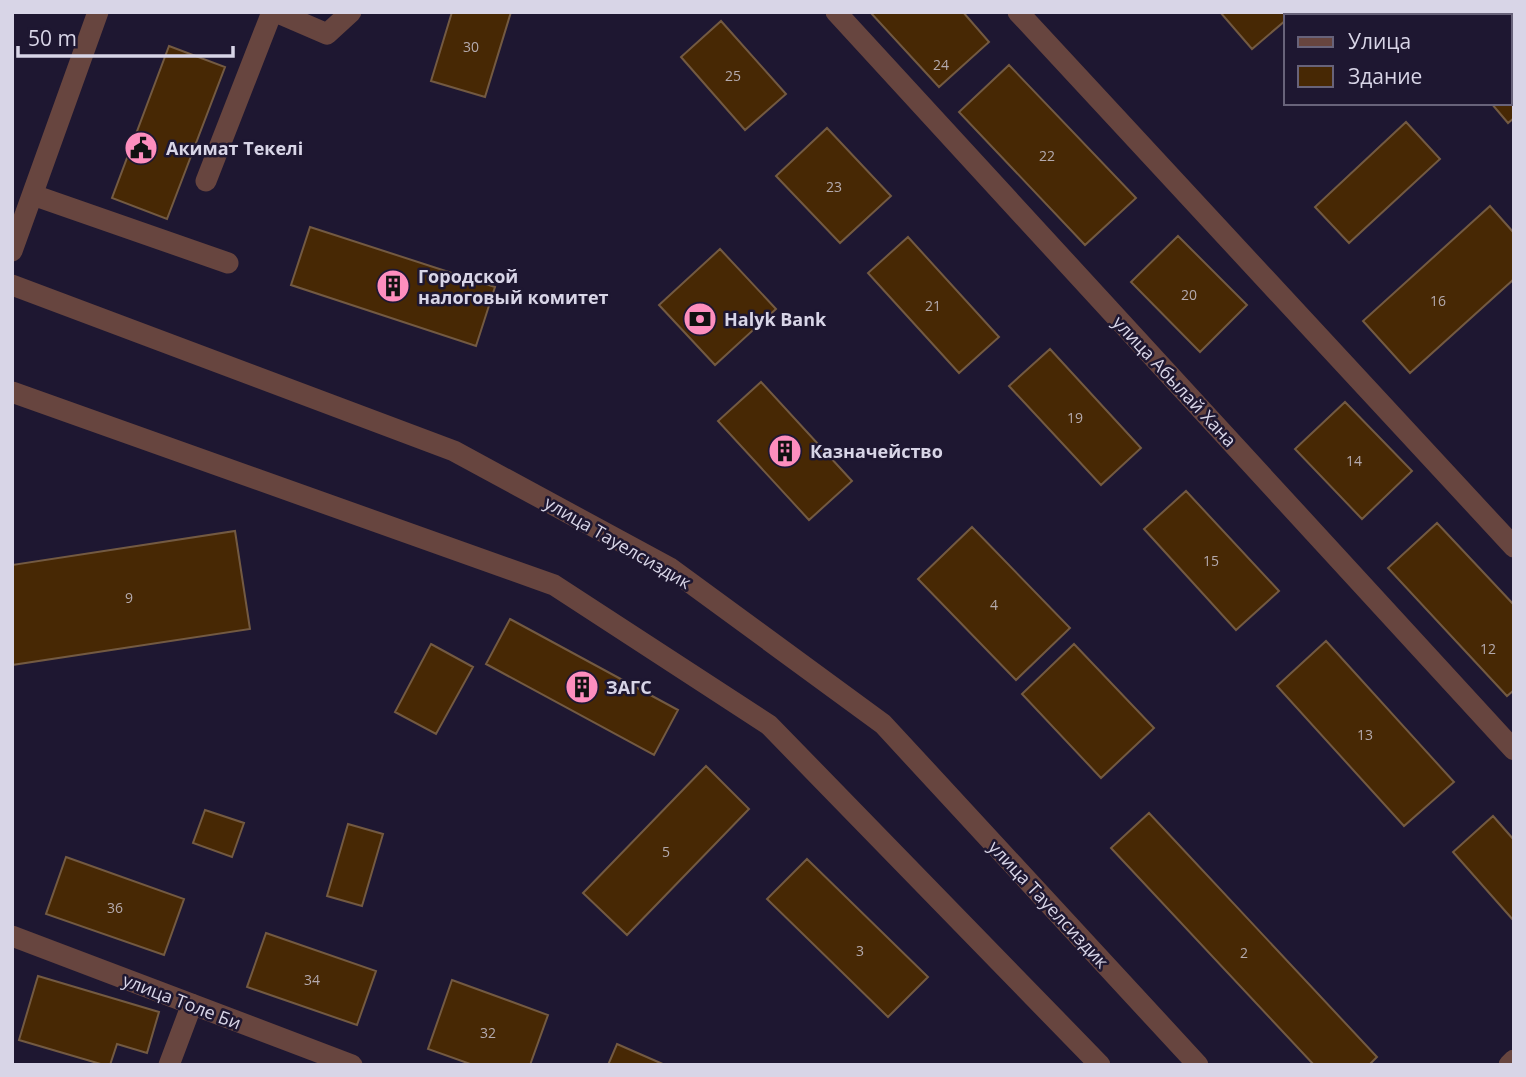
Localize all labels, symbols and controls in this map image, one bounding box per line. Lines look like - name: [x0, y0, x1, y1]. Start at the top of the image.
- scale bar: [18, 14, 233, 58]
- legend: [1284, 14, 1512, 105]
- text: 50 m: [28, 24, 77, 52]
- text: Улица: [1348, 27, 1411, 55]
- house number: 30: [463, 37, 479, 56]
- house number: 24: [933, 55, 949, 74]
- text: Здание: [1348, 62, 1422, 90]
- house number: 25: [725, 66, 741, 85]
- public building icon: Акимат Текелі: [122, 129, 160, 167]
- place label: Акимат Текелі: [166, 136, 303, 160]
- house number: 22: [1039, 146, 1055, 165]
- house number: 23: [826, 177, 842, 196]
- place label: Городской налоговый комитет: [418, 264, 609, 309]
- building icon: Городской налоговый комитет: [374, 267, 412, 305]
- house number: 20: [1181, 285, 1197, 304]
- house number: 16: [1430, 291, 1446, 310]
- house number: 21: [925, 296, 941, 315]
- bank icon: Halyk Bank: [681, 300, 719, 338]
- place label: Halyk Bank: [724, 307, 827, 331]
- street label: улица Абылай Хана: [1108, 310, 1242, 452]
- house number: 19: [1067, 408, 1083, 427]
- building icon: Казначейство: [766, 432, 804, 470]
- place label: Казначейство: [810, 439, 943, 463]
- house number: 14: [1346, 451, 1362, 470]
- street label: улица Тауелсиздик: [540, 490, 696, 594]
- house number: 15: [1203, 551, 1219, 570]
- house number: 9: [125, 588, 133, 607]
- house number: 4: [990, 595, 998, 614]
- house number: 12: [1480, 639, 1496, 658]
- building icon: ЗАГС: [563, 668, 601, 706]
- place label: ЗАГС: [606, 675, 652, 699]
- house number: 13: [1357, 725, 1373, 744]
- street label: улица Тауелсиздик: [984, 835, 1115, 973]
- house number: 5: [662, 842, 670, 861]
- house number: 36: [107, 898, 123, 917]
- house number: 3: [856, 941, 864, 960]
- house number: 2: [1240, 943, 1248, 962]
- street label: улица Толе Би: [119, 967, 245, 1035]
- house number: 34: [304, 970, 320, 989]
- house number: 32: [480, 1023, 496, 1042]

